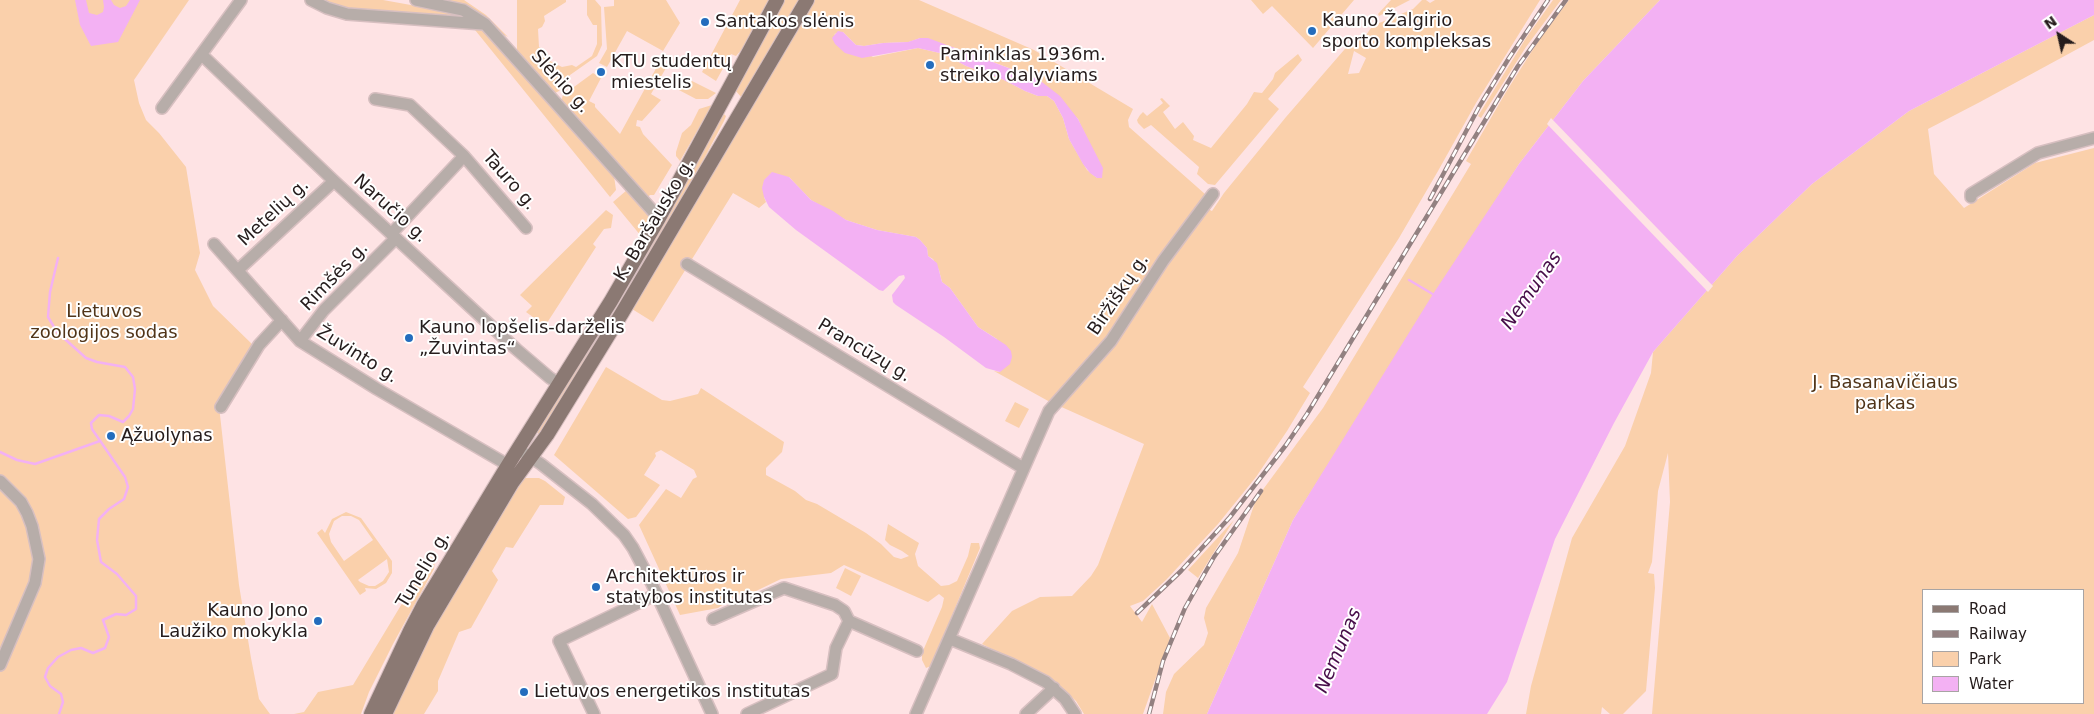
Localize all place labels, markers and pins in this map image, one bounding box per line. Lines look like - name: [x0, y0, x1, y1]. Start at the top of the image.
- place label: Kauno Žalgirio sporto kompleksas: [1322, 10, 1491, 52]
- place label: Santakos slėnis: [715, 11, 854, 33]
- marker: Santakos slėnis: [699, 16, 711, 28]
- marker: Kauno Žalgirio sporto kompleksas: [1306, 25, 1318, 37]
- place label: Paminklas 1936m. streiko dalyviams: [940, 44, 1106, 86]
- place label: KTU studentų miestelis: [611, 51, 732, 94]
- marker: Paminklas 1936m. streiko dalyviams: [924, 59, 936, 71]
- marker: KTU studentų miestelis: [595, 66, 607, 78]
- place label: Kauno lopšelis-darželis „Žuvintas“: [419, 317, 625, 359]
- marker: Kauno lopšelis-darželis „Žuvintas“: [403, 332, 415, 344]
- place label: Ąžuolynas: [121, 425, 213, 447]
- marker: Ąžuolynas: [105, 430, 117, 442]
- place label: Architektūros ir statybos institutas: [606, 566, 772, 608]
- marker: Architektūros ir statybos institutas: [590, 581, 602, 593]
- place label: Kauno Jono Laužiko mokykla: [159, 600, 308, 642]
- marker: Kauno Jono Laužiko mokykla: [312, 615, 324, 627]
- place label: Lietuvos energetikos institutas: [534, 681, 810, 703]
- marker: Lietuvos energetikos institutas: [518, 686, 530, 698]

